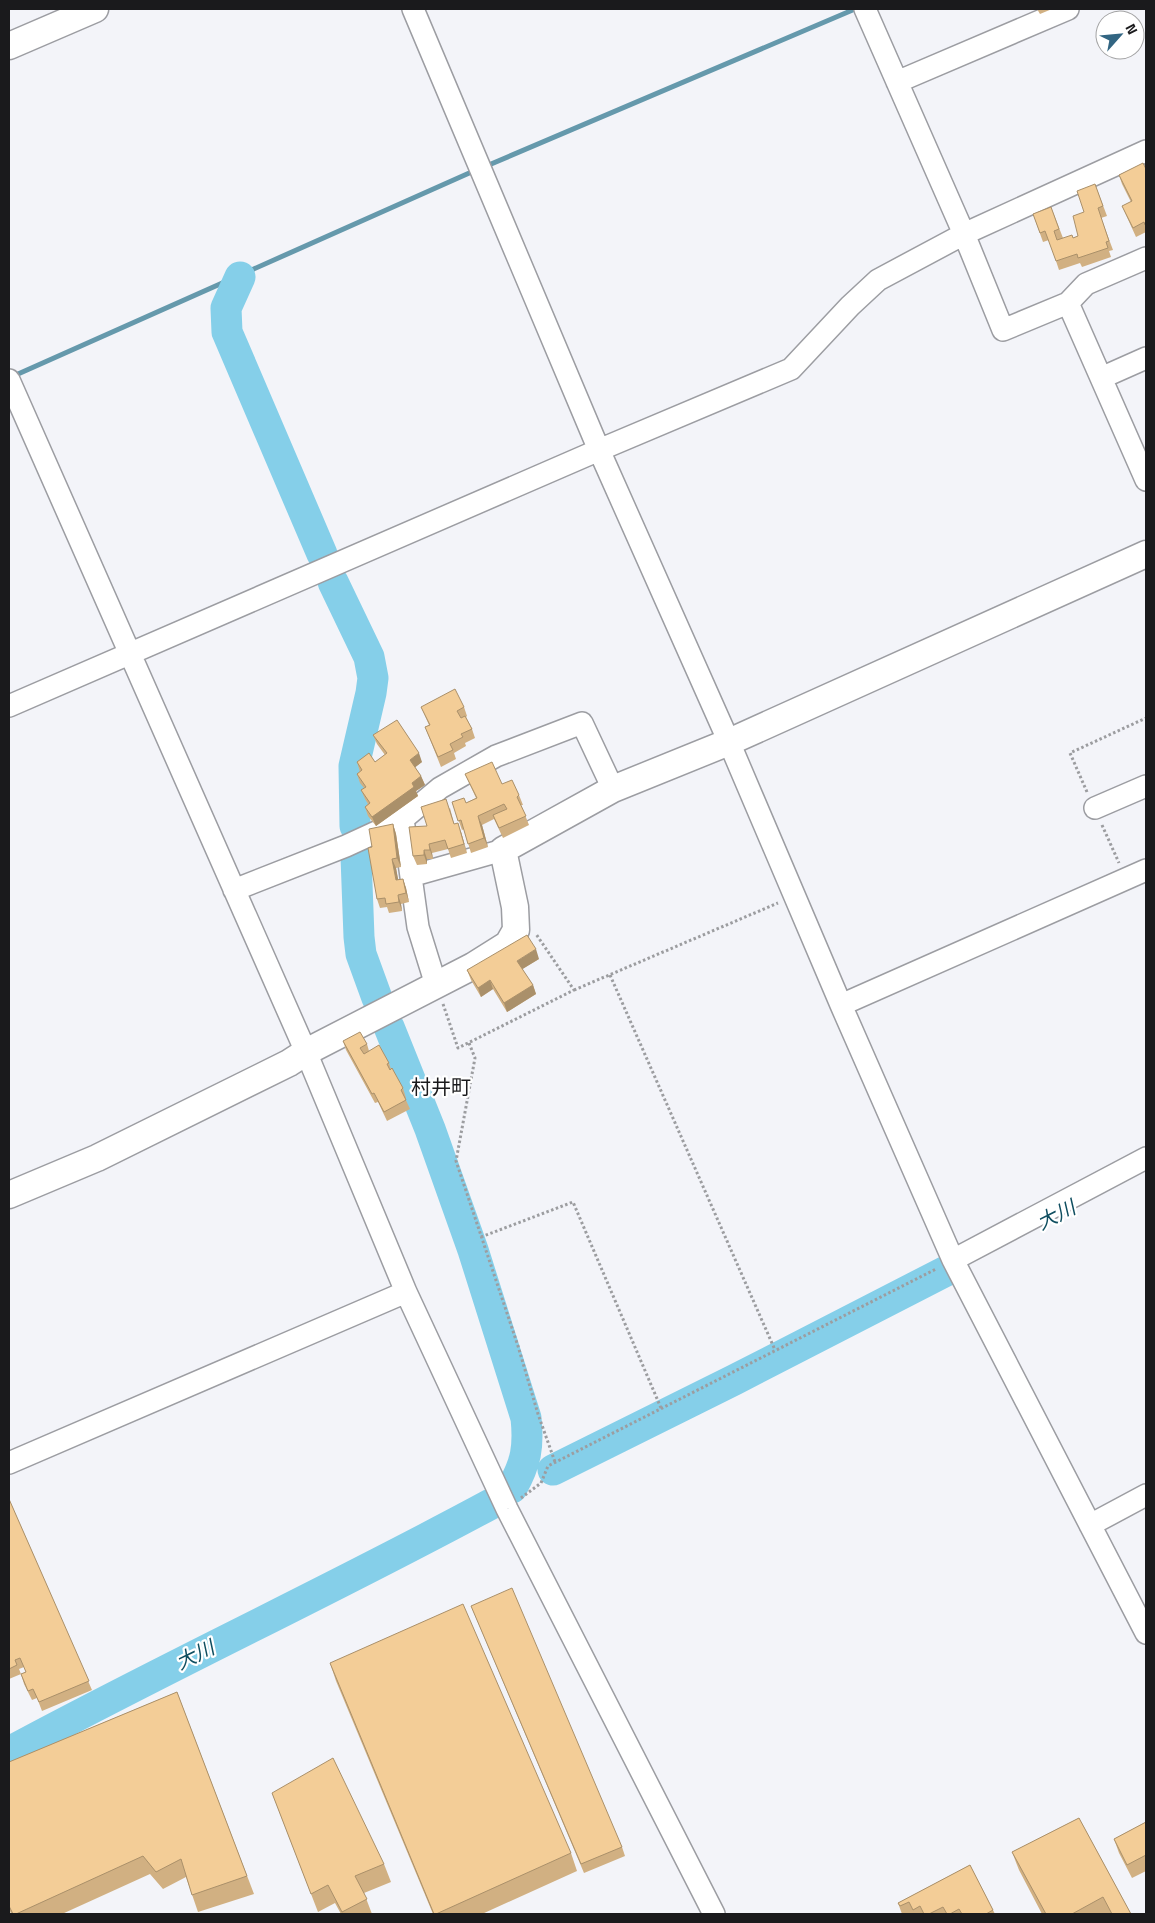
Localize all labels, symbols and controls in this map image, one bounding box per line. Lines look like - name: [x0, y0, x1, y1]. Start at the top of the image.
- north arrow: [1095, 10, 1145, 60]
- text: N: [1120, 20, 1144, 38]
- district label: 村井町: [411, 1071, 471, 1102]
- water label: 大川: [1031, 1191, 1082, 1237]
- water label: 大川: [170, 1631, 221, 1677]

